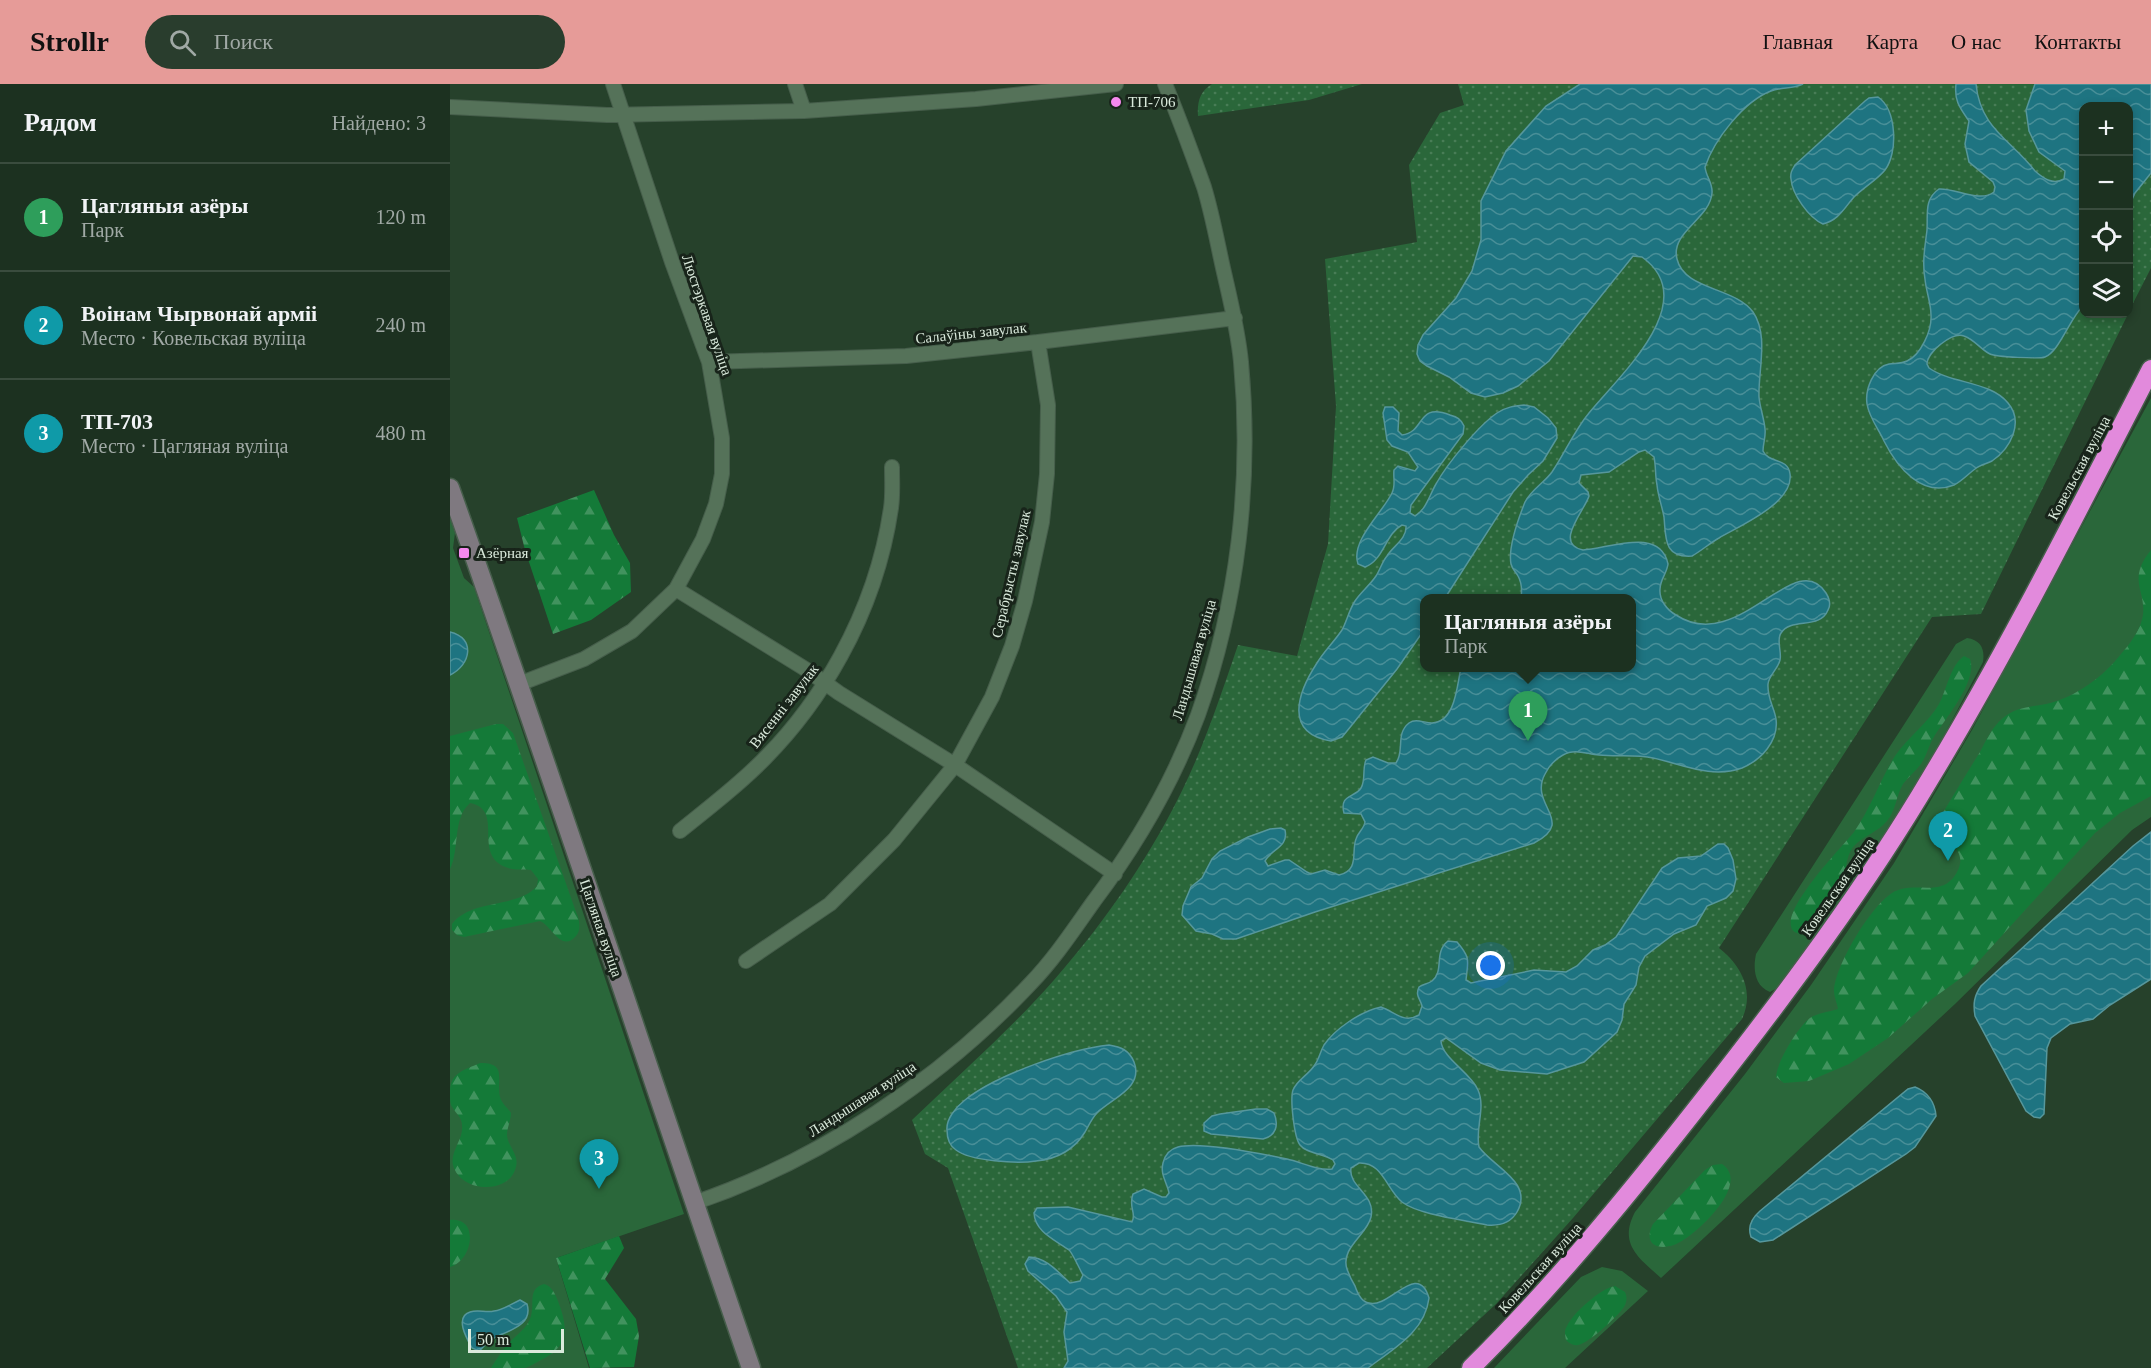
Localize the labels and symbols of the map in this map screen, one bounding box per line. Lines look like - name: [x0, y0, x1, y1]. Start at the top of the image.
- place label: ТП-706: [1128, 94, 1176, 110]
- marker: ТП-706: [1109, 95, 1123, 109]
- street label: Люстэркавая вуліца: [679, 253, 735, 378]
- street label: Салаўіны завулак: [915, 319, 1028, 347]
- street label: Ковельская вуліца: [2045, 413, 2113, 523]
- street label: Серабрысты завулак: [989, 508, 1034, 639]
- place label: Азёрная: [476, 545, 529, 561]
- marker: Азёрная: [457, 546, 471, 560]
- street label: Ландышавая вуліца: [1169, 598, 1219, 722]
- street label: Вясенні завулак: [746, 660, 822, 751]
- pin: 1: [1508, 692, 1548, 741]
- pin: 2: [1928, 812, 1968, 861]
- street label: Ковельская вуліца: [1798, 835, 1878, 939]
- street label: Цагляная вуліца: [577, 877, 625, 979]
- your location: [1476, 951, 1505, 980]
- street label: Ландышавая вуліца: [805, 1058, 919, 1140]
- pin: 3: [580, 1140, 618, 1189]
- street label: Ковельская вуліца: [1495, 1219, 1585, 1316]
- scale bar: [468, 1326, 564, 1354]

